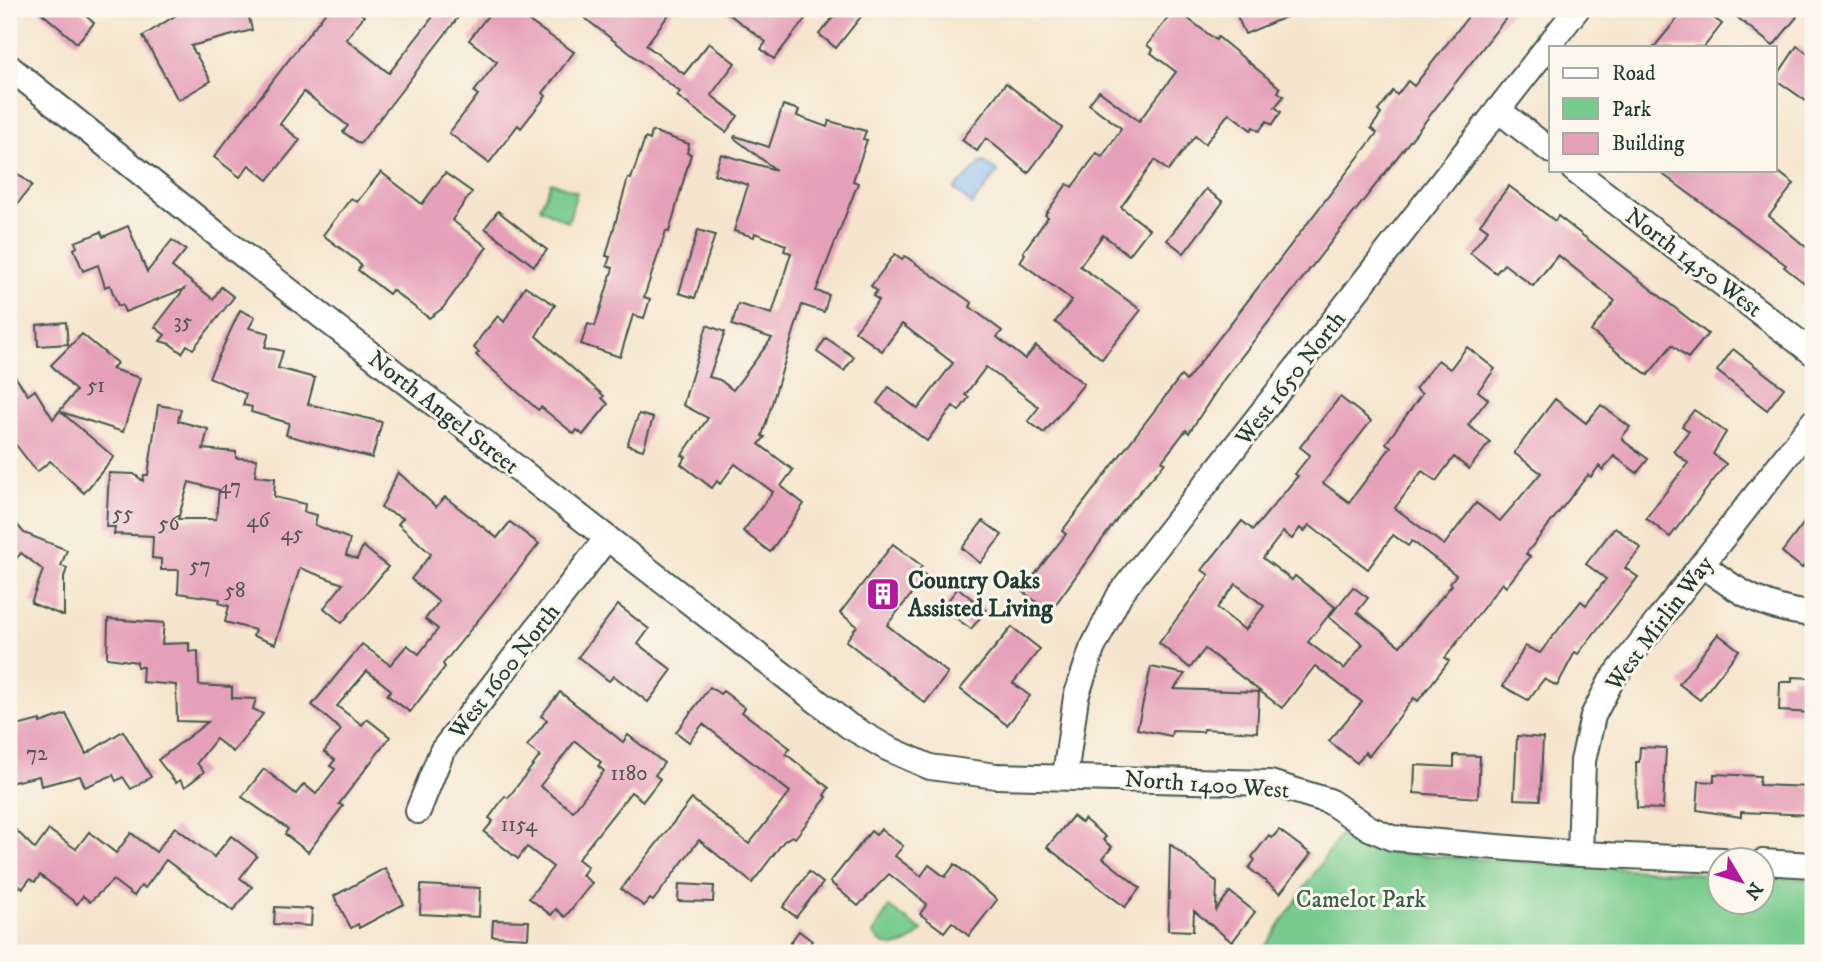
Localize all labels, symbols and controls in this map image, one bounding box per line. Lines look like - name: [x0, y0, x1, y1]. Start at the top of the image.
- legend: [1549, 46, 1776, 172]
- text: Road: [1612, 61, 1656, 87]
- text: Park: [1612, 97, 1652, 123]
- text: Building: [1612, 131, 1685, 157]
- street label: North 1450 West: [1619, 201, 1768, 324]
- street label: West 1650 North: [1228, 305, 1353, 453]
- house number: 35: [174, 309, 192, 335]
- street label: North Angel Street: [362, 344, 525, 481]
- house number: 51: [87, 373, 105, 399]
- house number: 47: [219, 474, 241, 500]
- house number: 55: [113, 501, 133, 527]
- house number: 46: [246, 508, 271, 534]
- house number: 56: [158, 511, 181, 537]
- house number: 45: [281, 521, 303, 547]
- street label: West Mirlin Way: [1599, 550, 1721, 698]
- house number: 57: [189, 553, 211, 579]
- place label: Country Oaks Assisted Living: [907, 566, 1054, 624]
- building icon: Country Oaks Assisted Living: [864, 575, 902, 613]
- house number: 58: [225, 578, 245, 604]
- street label: West 1600 North: [442, 598, 567, 746]
- house number: 72: [26, 741, 48, 767]
- house number: 1180: [610, 761, 648, 787]
- street label: North 1400 West: [1123, 764, 1291, 806]
- house number: 1154: [501, 812, 538, 838]
- north arrow: [1706, 846, 1776, 916]
- text: N: [1739, 877, 1767, 904]
- park label: Camelot Park: [1296, 885, 1426, 915]

